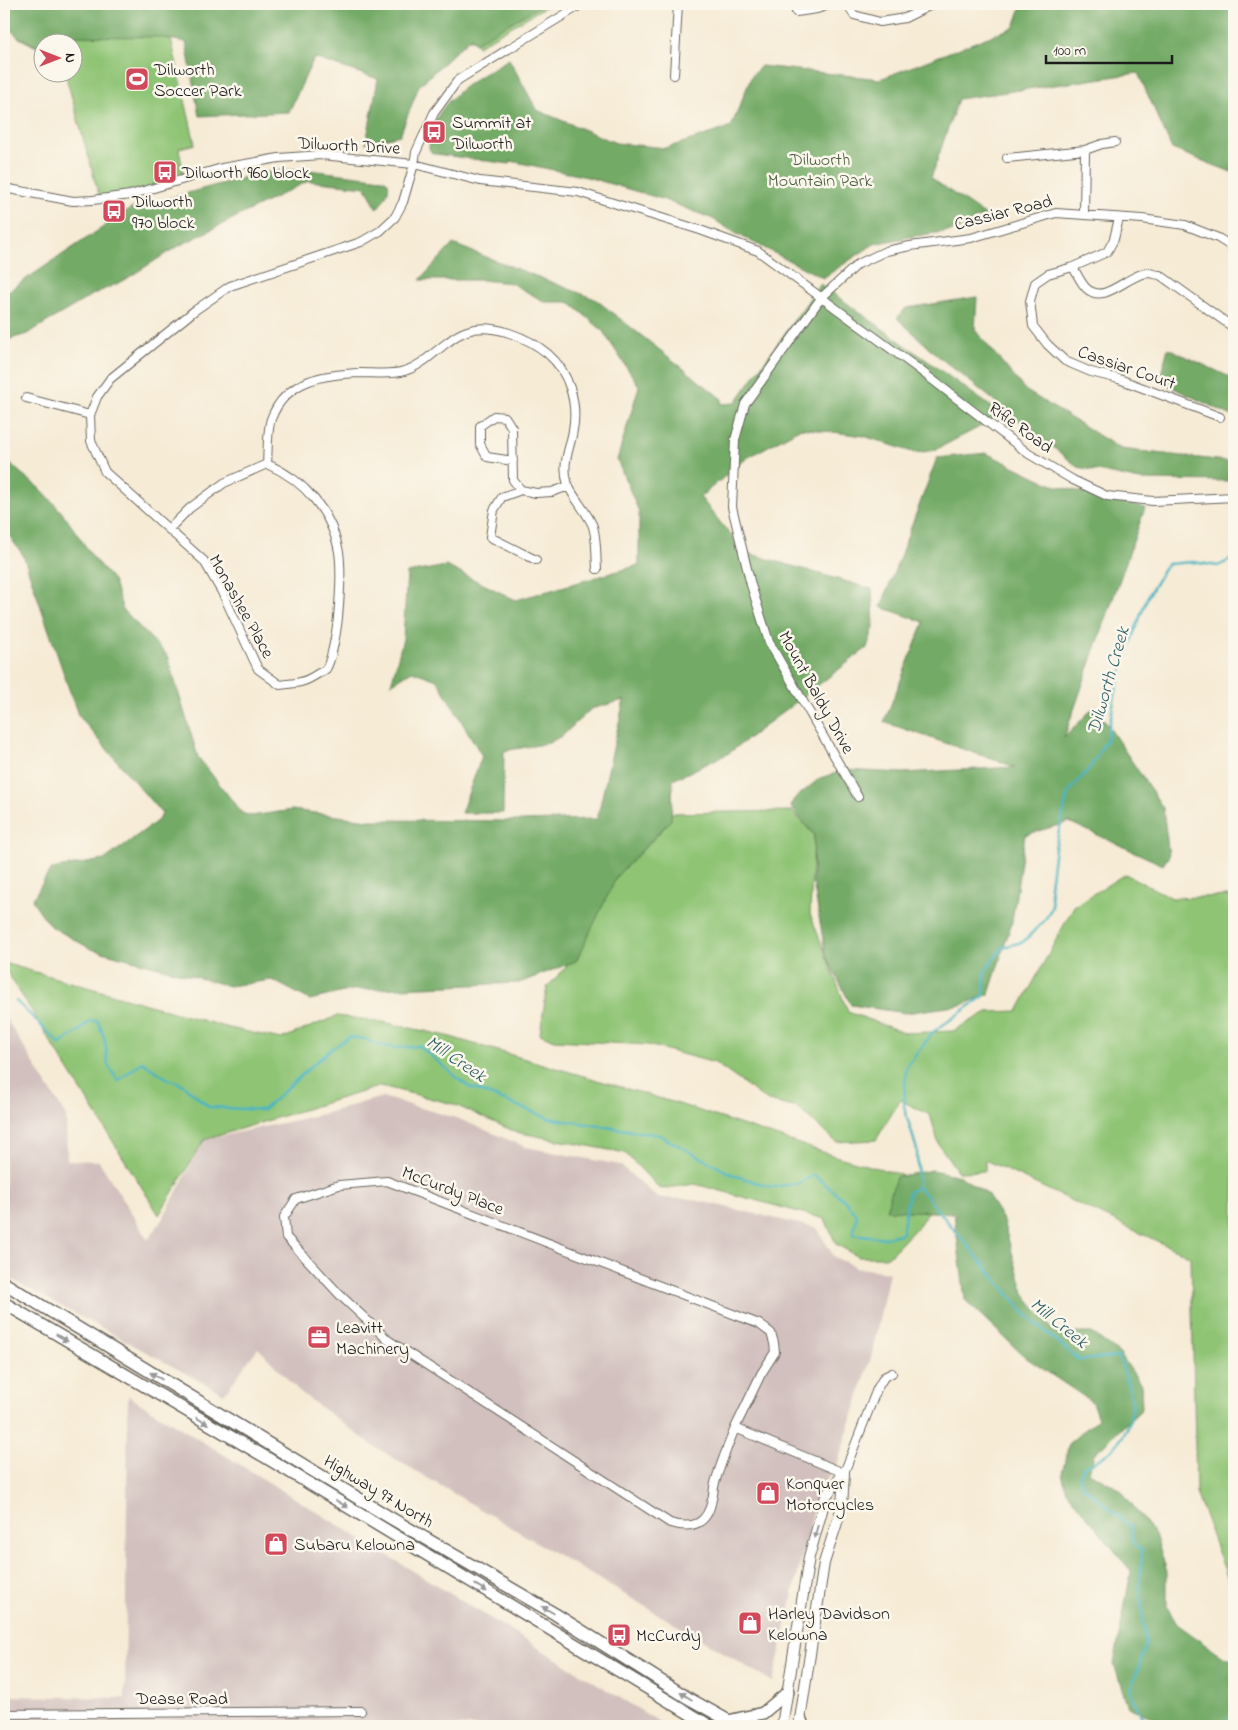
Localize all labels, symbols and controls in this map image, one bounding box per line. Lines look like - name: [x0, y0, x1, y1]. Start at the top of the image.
- north arrow: [32, 32, 82, 82]
- scale bar: [1046, 32, 1172, 64]
- text: 100 m: [1053, 40, 1086, 62]
- text: N: [59, 53, 80, 63]
- place label: Dilworth Soccer Park: [153, 58, 242, 105]
- sports icon: Dilworth Soccer Park: [124, 66, 150, 92]
- place label: Summit at Dilworth: [451, 111, 531, 158]
- bus stop icon: Summit at Dilworth: [421, 119, 447, 145]
- street label: Dilworth Drive: [296, 131, 402, 163]
- park label: Dilworth Mountain Park: [768, 148, 872, 195]
- bus stop icon: Dilworth 960 block: [152, 159, 178, 185]
- place label: Dilworth 960 block: [181, 161, 310, 187]
- street label: Cassiar Road: [952, 189, 1055, 239]
- place label: Dilworth 970 block: [131, 190, 194, 237]
- bus stop icon: Dilworth 970 block: [101, 198, 127, 224]
- street label: Cassiar Court: [1074, 340, 1179, 398]
- street label: Rifle Road: [982, 396, 1057, 461]
- street label: Monashee Place: [201, 550, 280, 665]
- water label: Dilworth Creek: [1081, 623, 1138, 737]
- street label: Mount Baldy Drive: [771, 627, 860, 760]
- water label: Mill Creek: [420, 1030, 492, 1091]
- street label: McCurdy Place: [397, 1160, 508, 1224]
- water label: Mill Creek: [1024, 1292, 1094, 1356]
- place label: Leavitt Machinery: [336, 1316, 409, 1363]
- office icon: Leavitt Machinery: [306, 1324, 332, 1350]
- one-way arrow: [56, 1334, 69, 1343]
- one-way arrow: [149, 1371, 163, 1380]
- one-way arrow: [196, 1416, 209, 1425]
- street label: Highway 97 North: [317, 1449, 438, 1537]
- place label: Konquer Motorcycles: [786, 1472, 874, 1519]
- shop icon: Konquer Motorcycles: [755, 1480, 781, 1506]
- one-way arrow: [335, 1499, 348, 1509]
- one-way arrow: [812, 1525, 820, 1540]
- shop icon: Subaru Kelowna: [263, 1531, 289, 1557]
- place label: Subaru Kelowna: [294, 1533, 415, 1559]
- one-way arrow: [474, 1584, 487, 1593]
- place label: Harley Davidson Kelowna: [768, 1602, 890, 1649]
- one-way arrow: [540, 1606, 555, 1614]
- shop icon: Harley Davidson Kelowna: [737, 1610, 763, 1636]
- bus stop icon: McCurdy: [606, 1622, 632, 1648]
- place label: McCurdy: [636, 1624, 701, 1650]
- street label: Dease Road: [135, 1687, 228, 1713]
- one-way arrow: [679, 1692, 692, 1701]

